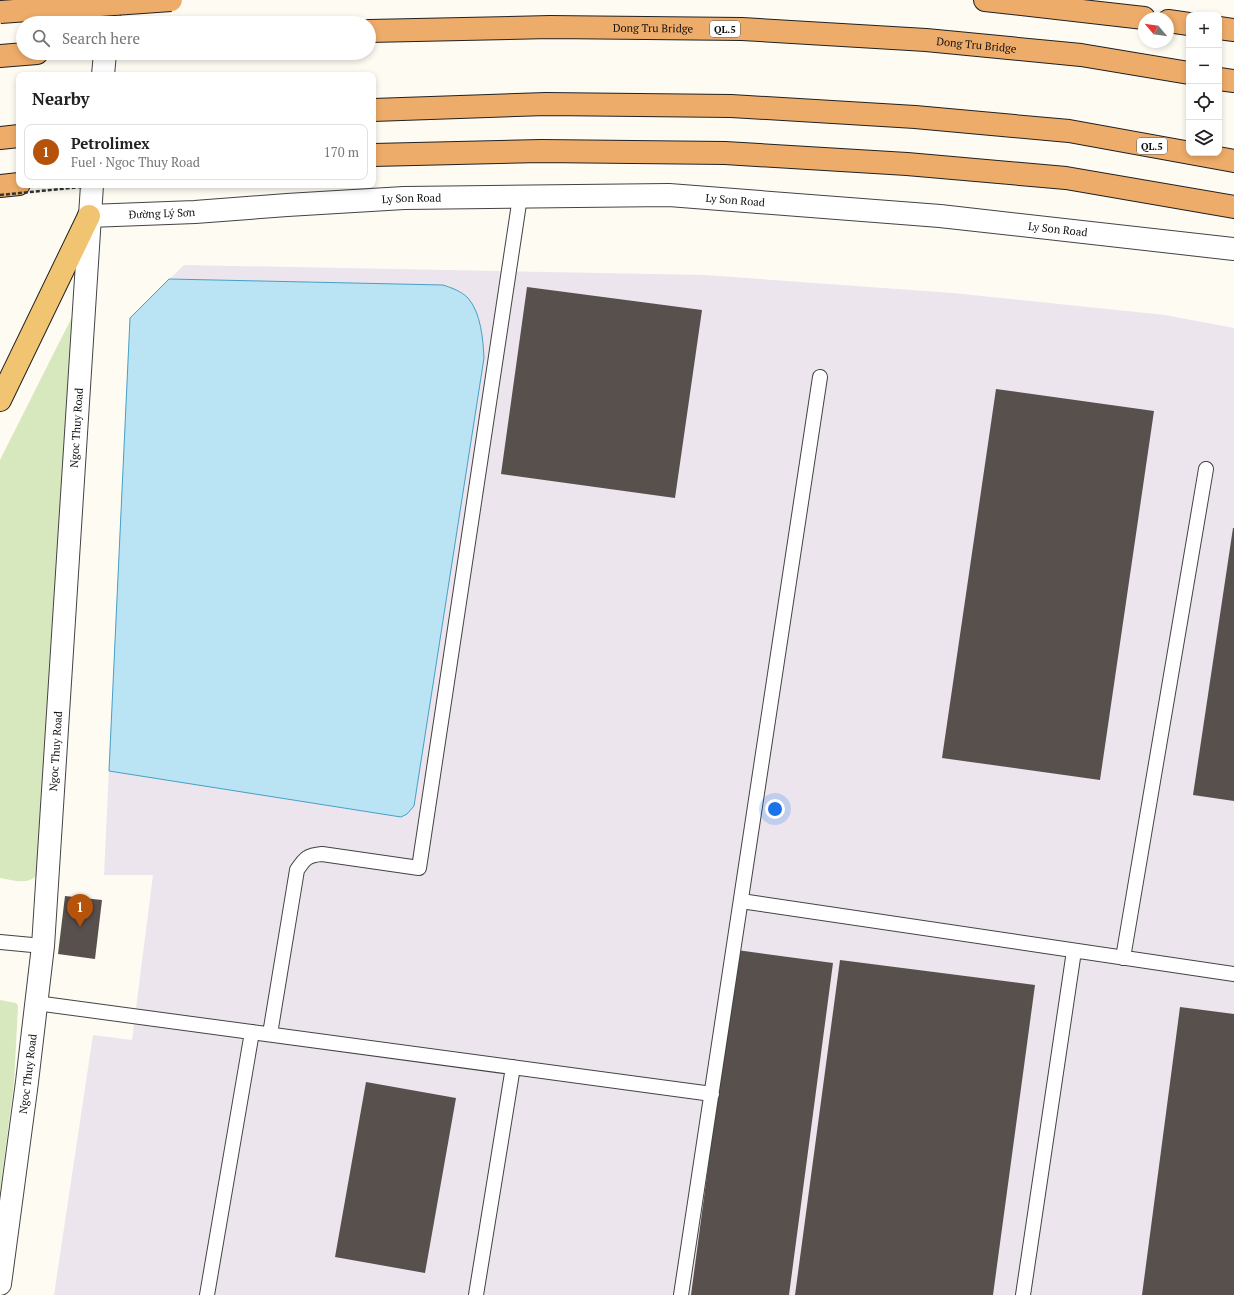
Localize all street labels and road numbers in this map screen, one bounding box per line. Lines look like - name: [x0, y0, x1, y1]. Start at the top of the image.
- street label: Dong Tru Bridge: [613, 21, 694, 35]
- road number: QL.5: [710, 21, 740, 37]
- street label: Dong Tru Bridge: [936, 34, 1018, 56]
- road number: QL.5: [1137, 138, 1167, 154]
- street label: Ly Son Road: [381, 191, 441, 206]
- street label: Ly Son Road: [705, 191, 765, 209]
- street label: Đường Lý Sơn: [128, 205, 196, 221]
- street label: Ly Son Road: [1027, 219, 1088, 240]
- street label: Ngoc Thuy Road: [67, 387, 86, 468]
- street label: Ngoc Thuy Road: [46, 711, 65, 792]
- street label: Ngoc Thuy Road: [16, 1033, 40, 1115]

